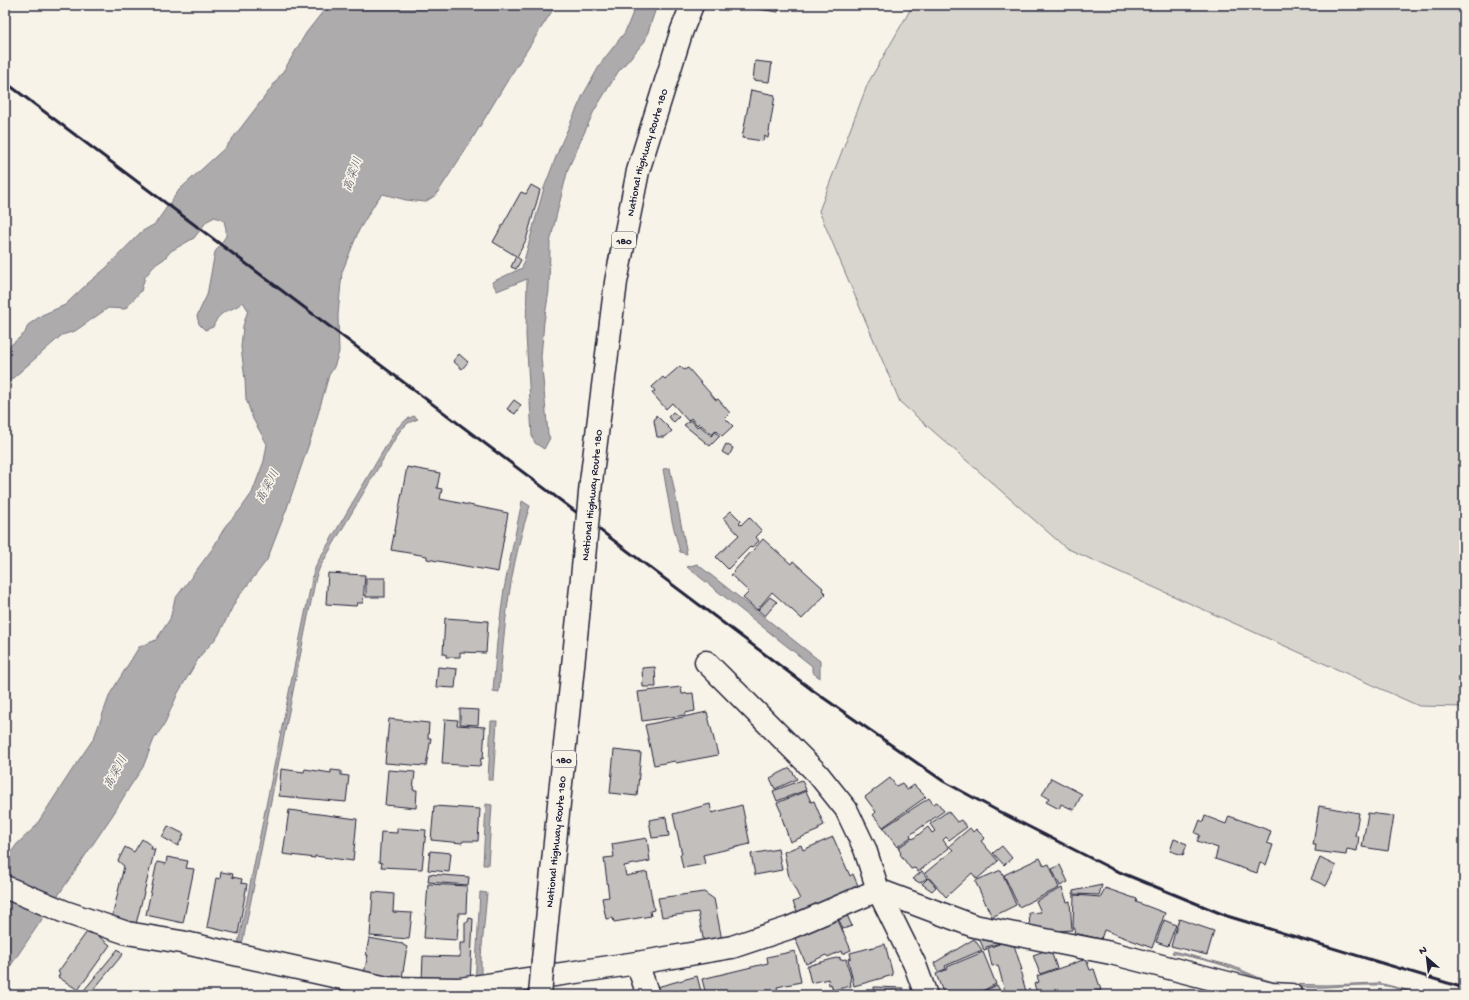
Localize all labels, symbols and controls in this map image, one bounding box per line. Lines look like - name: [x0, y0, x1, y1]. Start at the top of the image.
- street label: National Highway Route 180: [625, 87, 671, 217]
- water label: 高梁川: [340, 155, 366, 194]
- road number: 180: [612, 232, 636, 248]
- street label: National Highway Route 180: [580, 429, 606, 561]
- water label: 高梁川: [253, 467, 283, 506]
- road number: 180: [552, 751, 576, 767]
- water label: 高梁川: [101, 753, 131, 792]
- street label: National Highway Route 180: [544, 776, 570, 908]
- north arrow: [1407, 938, 1447, 978]
- text: N: [1417, 944, 1429, 958]

